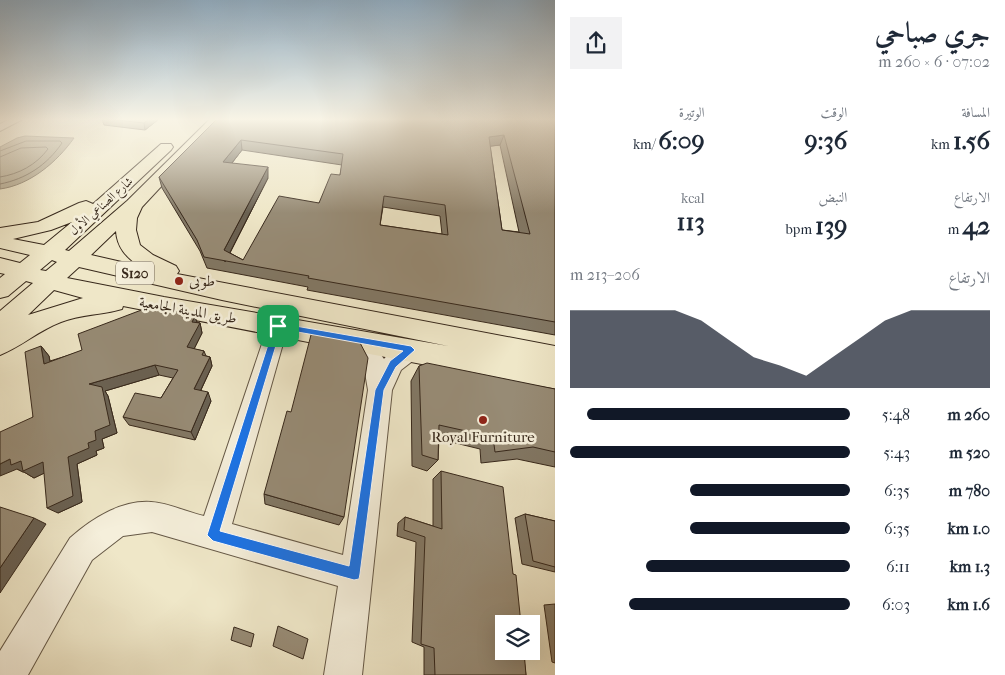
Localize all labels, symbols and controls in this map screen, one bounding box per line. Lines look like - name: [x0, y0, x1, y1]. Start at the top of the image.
- text: جري صباحي: [875, 16, 990, 49]
- button: share: [570, 17, 622, 69]
- text: 07:02 · 6 × 260 m: [878, 52, 990, 71]
- text: الوتيرة: [679, 104, 705, 121]
- text: الوقت: [821, 104, 847, 121]
- text: المسافة: [961, 104, 990, 121]
- text: 6:09: [658, 126, 705, 155]
- text: 9:36: [804, 126, 847, 155]
- text: 1.56: [953, 126, 990, 155]
- text: /km: [633, 136, 658, 153]
- text: km: [931, 136, 953, 153]
- street label: شارع الصناعي الأول: [65, 172, 138, 241]
- text: النبض: [818, 189, 847, 206]
- text: الارتفاع: [954, 189, 990, 206]
- text: kcal: [681, 190, 705, 207]
- text: 113: [677, 207, 705, 236]
- text: 139: [815, 211, 847, 240]
- text: 42: [962, 211, 990, 240]
- text: bpm: [786, 221, 815, 238]
- text: m: [948, 221, 962, 238]
- road number: S120: [116, 262, 154, 284]
- text: 206–213 m: [570, 265, 640, 284]
- text: الارتفاع: [948, 268, 990, 287]
- place label: طوبى: [189, 272, 215, 292]
- marker: طوبى: [173, 275, 185, 287]
- street label: طريق المدينة الجامعية: [138, 293, 238, 328]
- pin: [257, 305, 299, 347]
- icon: arrive: [264, 312, 292, 340]
- text: 5:48: [882, 405, 910, 424]
- text: 260 m: [948, 405, 990, 424]
- marker: Royal Furniture: [477, 414, 489, 426]
- place label: Royal Furniture: [431, 428, 535, 446]
- text: 5:43: [883, 443, 910, 462]
- text: 520 m: [949, 443, 990, 462]
- text: 6:35: [884, 481, 910, 500]
- text: 780 m: [949, 481, 990, 500]
- text: 6:35: [884, 519, 910, 538]
- text: 1.0 km: [947, 519, 990, 538]
- text: 6:11: [886, 557, 910, 576]
- text: 1.3 km: [950, 557, 990, 576]
- text: 6:03: [882, 595, 910, 614]
- text: 1.6 km: [948, 595, 990, 614]
- map controls: [495, 615, 540, 660]
- button: layers: [495, 615, 540, 660]

